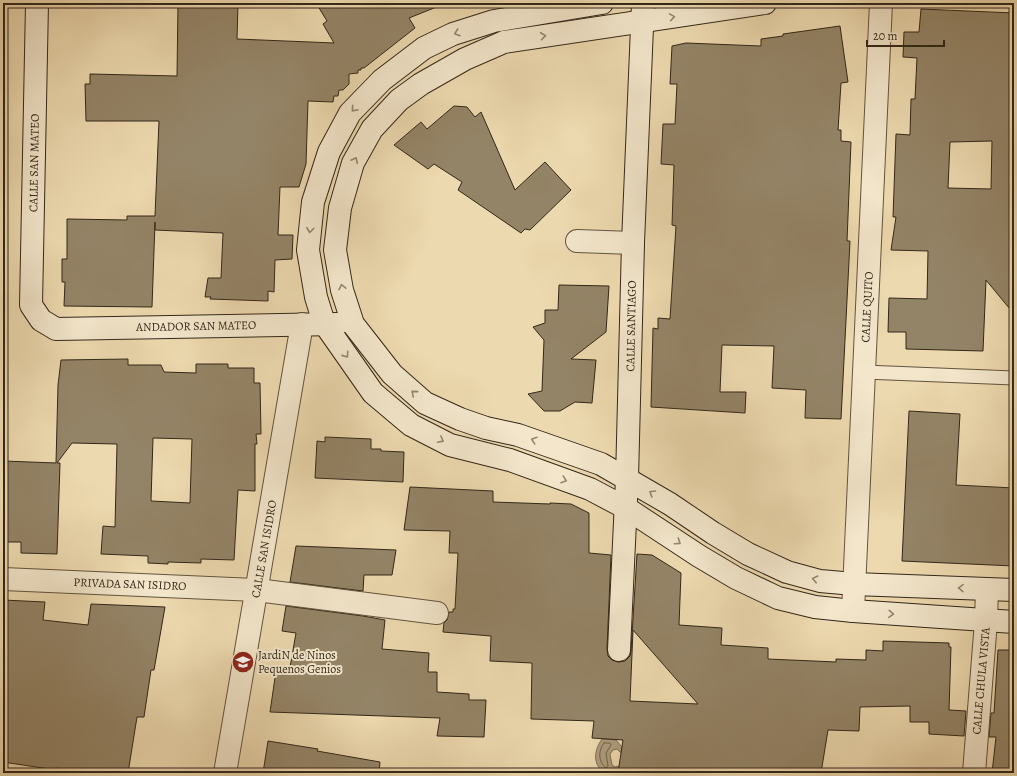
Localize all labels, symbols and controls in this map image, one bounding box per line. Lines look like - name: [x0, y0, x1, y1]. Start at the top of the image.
- one-way arrow: [669, 13, 675, 22]
- scale bar: [867, 22, 944, 48]
- text: 20 m: [873, 28, 897, 44]
- one-way arrow: [454, 29, 461, 37]
- one-way arrow: [540, 32, 546, 41]
- one-way arrow: [351, 105, 358, 112]
- street label: CALLE SAN MATEO: [25, 114, 43, 212]
- one-way arrow: [350, 157, 358, 165]
- one-way arrow: [306, 227, 315, 233]
- street label: CALLE QUITO: [857, 271, 877, 343]
- street label: CALLE SANTIAGO: [622, 280, 640, 372]
- one-way arrow: [338, 284, 346, 290]
- street label: ANDADOR SAN MATEO: [135, 317, 256, 335]
- one-way arrow: [341, 351, 349, 358]
- one-way arrow: [411, 390, 419, 398]
- one-way arrow: [437, 435, 444, 443]
- one-way arrow: [530, 437, 537, 445]
- one-way arrow: [561, 475, 568, 483]
- one-way arrow: [649, 491, 656, 498]
- street label: CALLE SAN ISIDRO: [248, 499, 280, 599]
- one-way arrow: [674, 537, 681, 545]
- street label: PRIVADA SAN ISIDRO: [73, 574, 187, 594]
- one-way arrow: [812, 576, 818, 584]
- one-way arrow: [958, 584, 964, 592]
- one-way arrow: [888, 610, 894, 619]
- street label: CALLE CHULA VISTA: [968, 626, 994, 735]
- place label: JardiN de Ninos Pequenos Genios: [258, 647, 341, 677]
- school or university icon: JardiN de Ninos Pequenos Genios: [230, 649, 256, 675]

